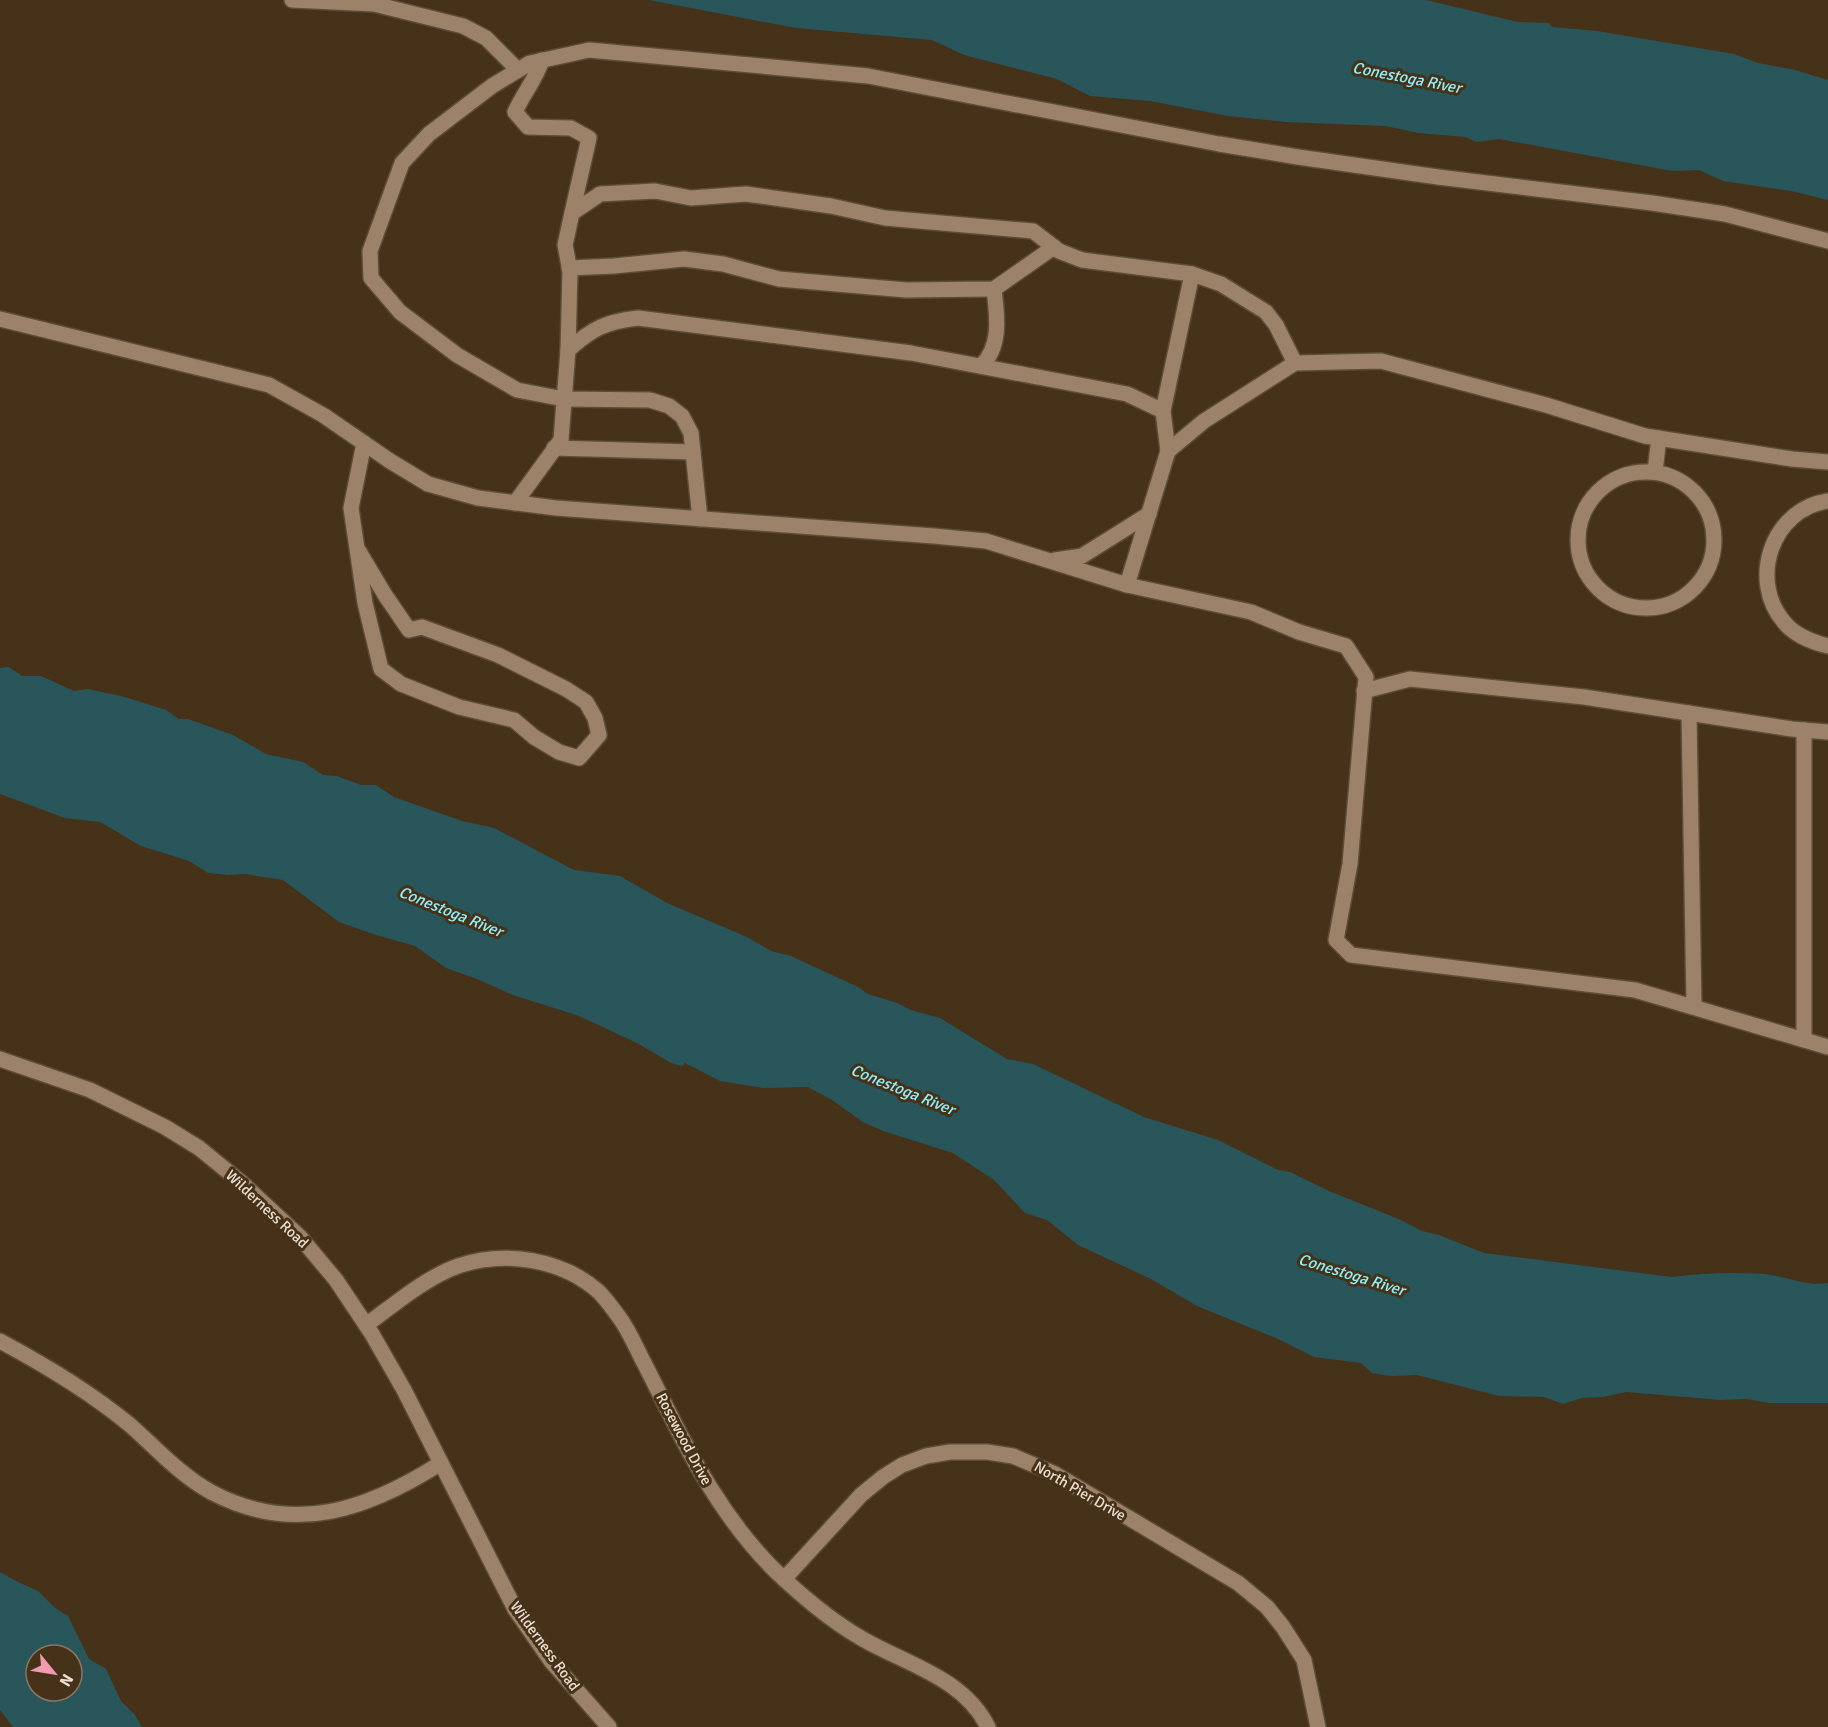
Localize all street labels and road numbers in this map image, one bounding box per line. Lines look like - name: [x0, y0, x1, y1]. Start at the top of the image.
- street label: Wilderness Road: [222, 1166, 312, 1252]
- street label: Rosewood Drive: [652, 1390, 716, 1488]
- street label: North Pier Drive: [1031, 1457, 1129, 1525]
- street label: Wilderness Road: [506, 1598, 584, 1694]

